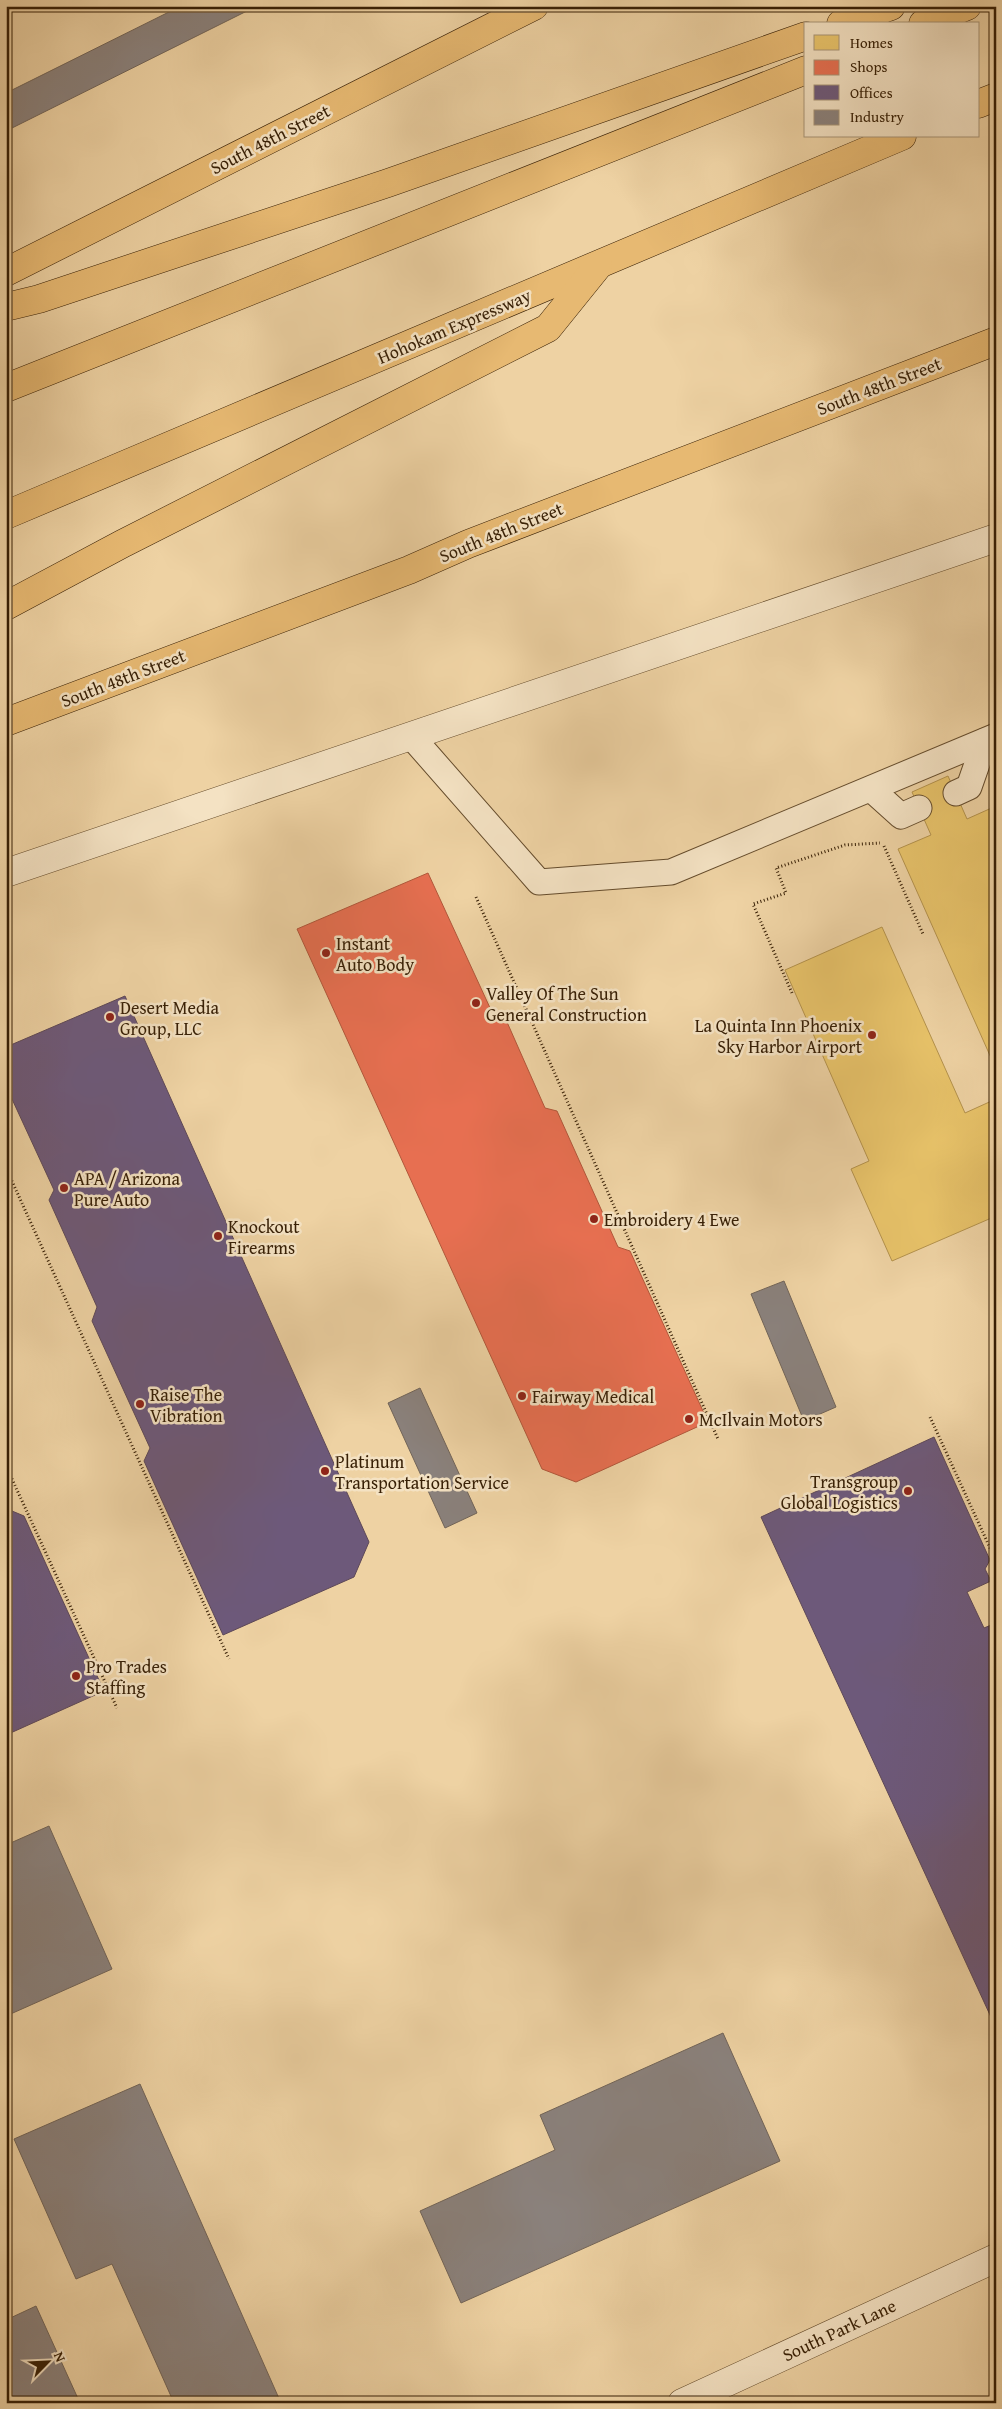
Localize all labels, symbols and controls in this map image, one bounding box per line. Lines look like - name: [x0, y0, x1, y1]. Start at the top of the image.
- legend: [804, 22, 980, 138]
- text: Homes: [850, 32, 893, 53]
- text: Shops: [850, 56, 887, 77]
- text: Offices: [850, 82, 893, 103]
- street label: South 48th Street: [205, 97, 335, 181]
- text: Industry: [850, 106, 905, 127]
- street label: Hohokam Expressway: [373, 281, 535, 371]
- street label: South 48th Street: [813, 350, 946, 422]
- street label: South 48th Street: [435, 495, 568, 569]
- street label: South 48th Street: [57, 642, 190, 714]
- place label: Instant Auto Body: [336, 930, 414, 978]
- marker: Instant Auto Body: [320, 947, 332, 959]
- place label: Valley Of The Sun General Construction: [486, 980, 647, 1028]
- place label: Desert Media Group, LLC: [120, 994, 220, 1042]
- marker: Valley Of The Sun General Construction: [470, 997, 482, 1009]
- marker: Desert Media Group, LLC: [104, 1011, 116, 1023]
- place label: La Quinta Inn Phoenix Sky Harbor Airport: [695, 1012, 863, 1060]
- marker: La Quinta Inn Phoenix Sky Harbor Airport: [866, 1029, 878, 1041]
- place label: APA / Arizona Pure Auto: [74, 1165, 180, 1213]
- marker: APA / Arizona Pure Auto: [58, 1182, 70, 1194]
- place label: Embroidery 4 Ewe: [604, 1206, 740, 1233]
- place label: Knockout Firearms: [228, 1213, 300, 1261]
- marker: Embroidery 4 Ewe: [588, 1213, 600, 1225]
- marker: Knockout Firearms: [212, 1230, 224, 1242]
- place label: Raise The Vibration: [150, 1381, 223, 1429]
- place label: Fairway Medical: [532, 1383, 654, 1410]
- marker: Fairway Medical: [516, 1390, 528, 1402]
- marker: Raise The Vibration: [134, 1398, 146, 1410]
- place label: McIlvain Motors: [699, 1406, 823, 1433]
- marker: McIlvain Motors: [683, 1413, 695, 1425]
- place label: Platinum Transportation Service: [335, 1448, 509, 1496]
- marker: Platinum Transportation Service: [319, 1465, 331, 1477]
- place label: Transgroup Global Logistics: [781, 1468, 898, 1516]
- marker: Transgroup Global Logistics: [902, 1485, 914, 1497]
- place label: Pro Trades Staffing: [86, 1653, 167, 1701]
- marker: Pro Trades Staffing: [70, 1670, 82, 1682]
- street label: South Park Lane: [778, 2292, 900, 2368]
- north arrow: [22, 2336, 72, 2386]
- text: N: [49, 2348, 71, 2366]

